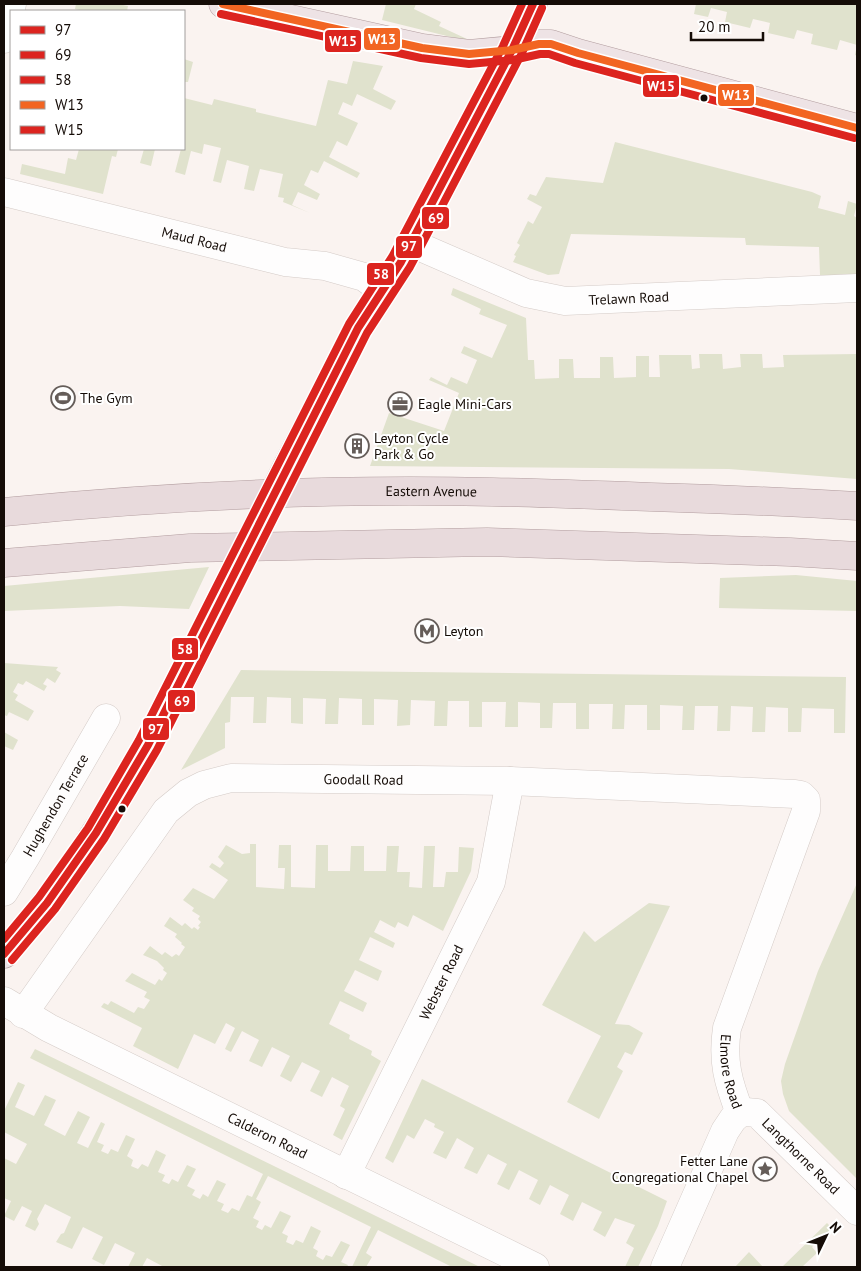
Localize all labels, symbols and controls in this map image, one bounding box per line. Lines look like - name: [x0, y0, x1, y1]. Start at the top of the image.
- legend: [10, 10, 185, 150]
- scale bar: [691, 10, 764, 42]
- text: 20 m: [698, 17, 731, 36]
- text: 97: [55, 20, 71, 39]
- line badge: W13: [363, 27, 401, 51]
- line badge: W15: [324, 29, 362, 53]
- text: W13: [368, 30, 396, 48]
- text: W15: [329, 32, 357, 50]
- text: 69: [55, 45, 71, 64]
- text: 58: [55, 70, 71, 89]
- line badge: W15: [642, 74, 680, 98]
- text: W15: [647, 77, 675, 95]
- line badge: W13: [717, 83, 755, 107]
- text: W13: [722, 86, 750, 104]
- unlabelled marker: [699, 93, 709, 103]
- text: W13: [55, 95, 84, 114]
- text: W15: [55, 120, 84, 139]
- line badge: 69: [421, 206, 450, 230]
- text: 69: [428, 209, 444, 227]
- street label: Maud Road: [160, 223, 229, 256]
- line badge: 97: [395, 235, 423, 259]
- text: 97: [401, 237, 417, 255]
- line badge: 58: [366, 262, 395, 286]
- text: 58: [373, 265, 389, 283]
- street label: Trelawn Road: [588, 287, 669, 309]
- sports icon: The Gym: [50, 385, 76, 411]
- place label: The Gym: [80, 389, 133, 407]
- office icon: Eagle Mini-Cars: [387, 391, 413, 417]
- place label: Eagle Mini-Cars: [418, 395, 512, 413]
- place label: Leyton Cycle Park & Go: [374, 429, 449, 463]
- building icon: Leyton Cycle Park & Go: [344, 433, 370, 459]
- street label: Eastern Avenue: [385, 482, 477, 501]
- metro station icon: Leyton: [414, 618, 440, 644]
- place label: Leyton: [444, 622, 484, 640]
- line badge: 58: [171, 637, 199, 661]
- text: 58: [177, 640, 193, 658]
- line badge: 69: [167, 689, 196, 713]
- text: 69: [174, 692, 190, 710]
- line badge: 97: [142, 717, 170, 741]
- text: 97: [148, 720, 164, 738]
- street label: Hughendon Terrace: [19, 751, 92, 860]
- street label: Goodall Road: [324, 770, 403, 789]
- unlabelled marker: [117, 804, 127, 814]
- street label: Webster Road: [415, 942, 468, 1023]
- street label: Elmore Road: [716, 1033, 747, 1111]
- street label: Calderon Road: [225, 1108, 310, 1163]
- street label: Langthorne Road: [758, 1114, 844, 1198]
- place label: Fetter Lane Congregational Chapel: [612, 1152, 748, 1186]
- place icon: Fetter Lane Congregational Chapel: [752, 1156, 778, 1182]
- north arrow: [801, 1211, 851, 1261]
- text: N: [826, 1218, 845, 1237]

